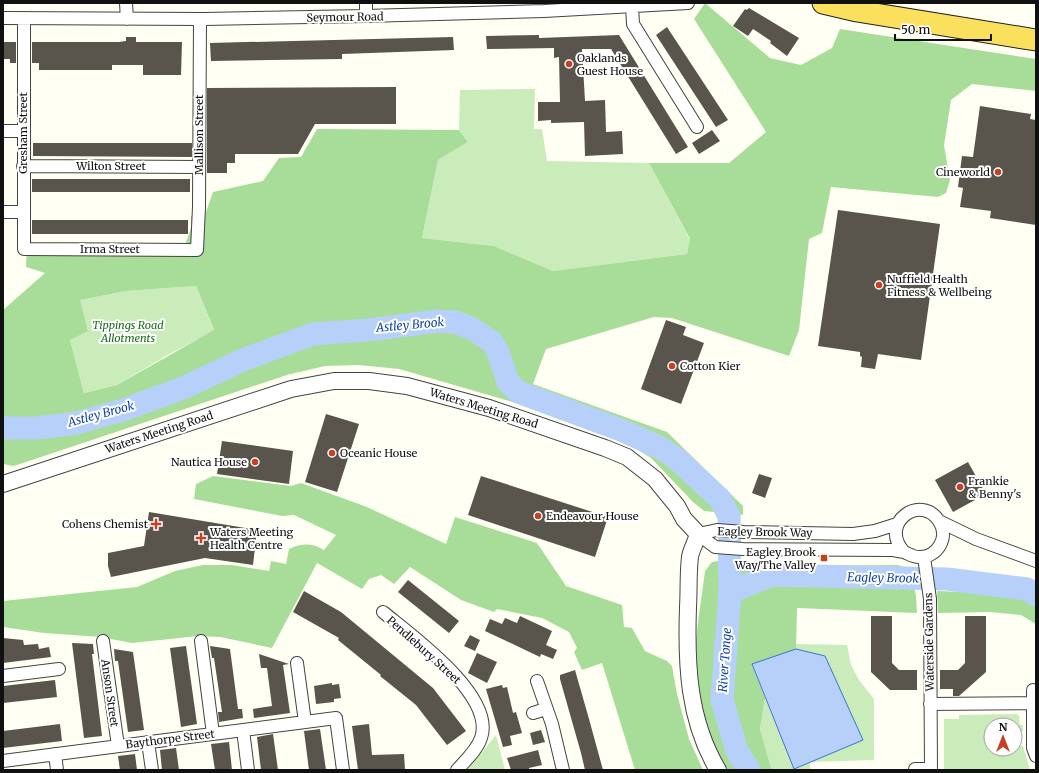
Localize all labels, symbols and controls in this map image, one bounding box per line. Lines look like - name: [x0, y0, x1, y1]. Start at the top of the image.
- street label: Seymour Road: [306, 9, 384, 25]
- scale bar: [895, 16, 991, 42]
- text: 50 m: [901, 22, 930, 37]
- place label: Oaklands Guest House: [577, 51, 643, 78]
- marker: Oaklands Guest House: [564, 59, 574, 69]
- street label: Gresham Street: [16, 91, 30, 174]
- street label: Mallison Street: [192, 94, 206, 175]
- street label: Wilton Street: [75, 159, 146, 173]
- place label: Cineworld: [936, 165, 990, 179]
- marker: Cineworld: [993, 167, 1003, 177]
- street label: Irma Street: [80, 242, 141, 256]
- place label: Nuffield Health Fitness & Wellbeing: [887, 272, 992, 299]
- marker: Nuffield Health Fitness & Wellbeing: [874, 280, 884, 290]
- water label: Astley Brook: [374, 314, 445, 335]
- park label: Tippings Road Allotments: [92, 318, 164, 345]
- place label: Cotton Kier: [680, 359, 740, 373]
- marker: Cotton Kier: [667, 361, 677, 371]
- street label: Waters Meeting Road: [427, 385, 540, 431]
- water label: Astley Brook: [65, 397, 136, 430]
- street label: Waters Meeting Road: [102, 408, 215, 456]
- place label: Oceanic House: [340, 446, 418, 460]
- marker: Oceanic House: [327, 448, 337, 458]
- place label: Nautica House: [171, 455, 247, 469]
- marker: Nautica House: [250, 457, 260, 467]
- place label: Frankie & Benny's: [968, 474, 1021, 501]
- marker: Frankie & Benny's: [955, 482, 965, 492]
- place label: Endeavour House: [546, 509, 639, 523]
- marker: Endeavour House: [533, 511, 543, 521]
- place label: Cohens Chemist: [62, 517, 149, 531]
- marker: Cohens Chemist: [151, 519, 161, 529]
- street label: Eagley Brook Way: [717, 524, 813, 540]
- place label: Waters Meeting Health Centre: [209, 525, 294, 552]
- marker: Waters Meeting Health Centre: [195, 532, 207, 544]
- place label: Eagley Brook Way/The Valley: [734, 545, 817, 572]
- marker: Eagley Brook Way/The Valley: [819, 553, 829, 563]
- water label: Eagley Brook: [847, 569, 919, 586]
- street label: Waterside Gardens: [921, 593, 937, 692]
- street label: Pendlebury Street: [384, 613, 464, 687]
- water label: River Tonge: [715, 627, 734, 693]
- street label: Anson Street: [98, 657, 122, 728]
- north arrow: [983, 717, 1023, 757]
- text: N: [999, 720, 1008, 734]
- street label: Baythorpe Street: [125, 727, 216, 751]

